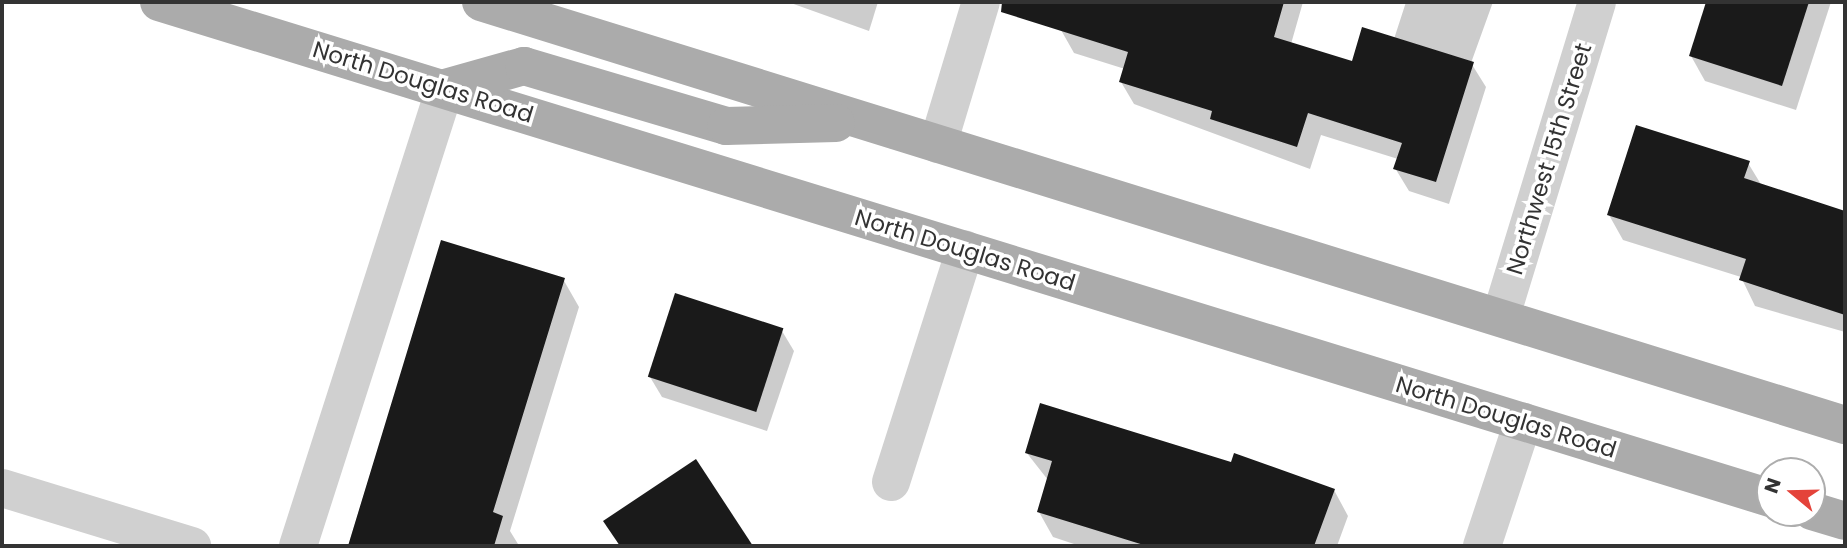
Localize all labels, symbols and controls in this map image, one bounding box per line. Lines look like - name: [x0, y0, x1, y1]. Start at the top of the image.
- street label: North Douglas Road: [309, 35, 537, 129]
- street label: Northwest 15th Street: [1501, 40, 1597, 278]
- street label: North Douglas Road: [851, 203, 1079, 297]
- street label: North Douglas Road: [1392, 370, 1620, 464]
- north arrow: [1756, 457, 1826, 527]
- text: N: [1757, 475, 1788, 497]

